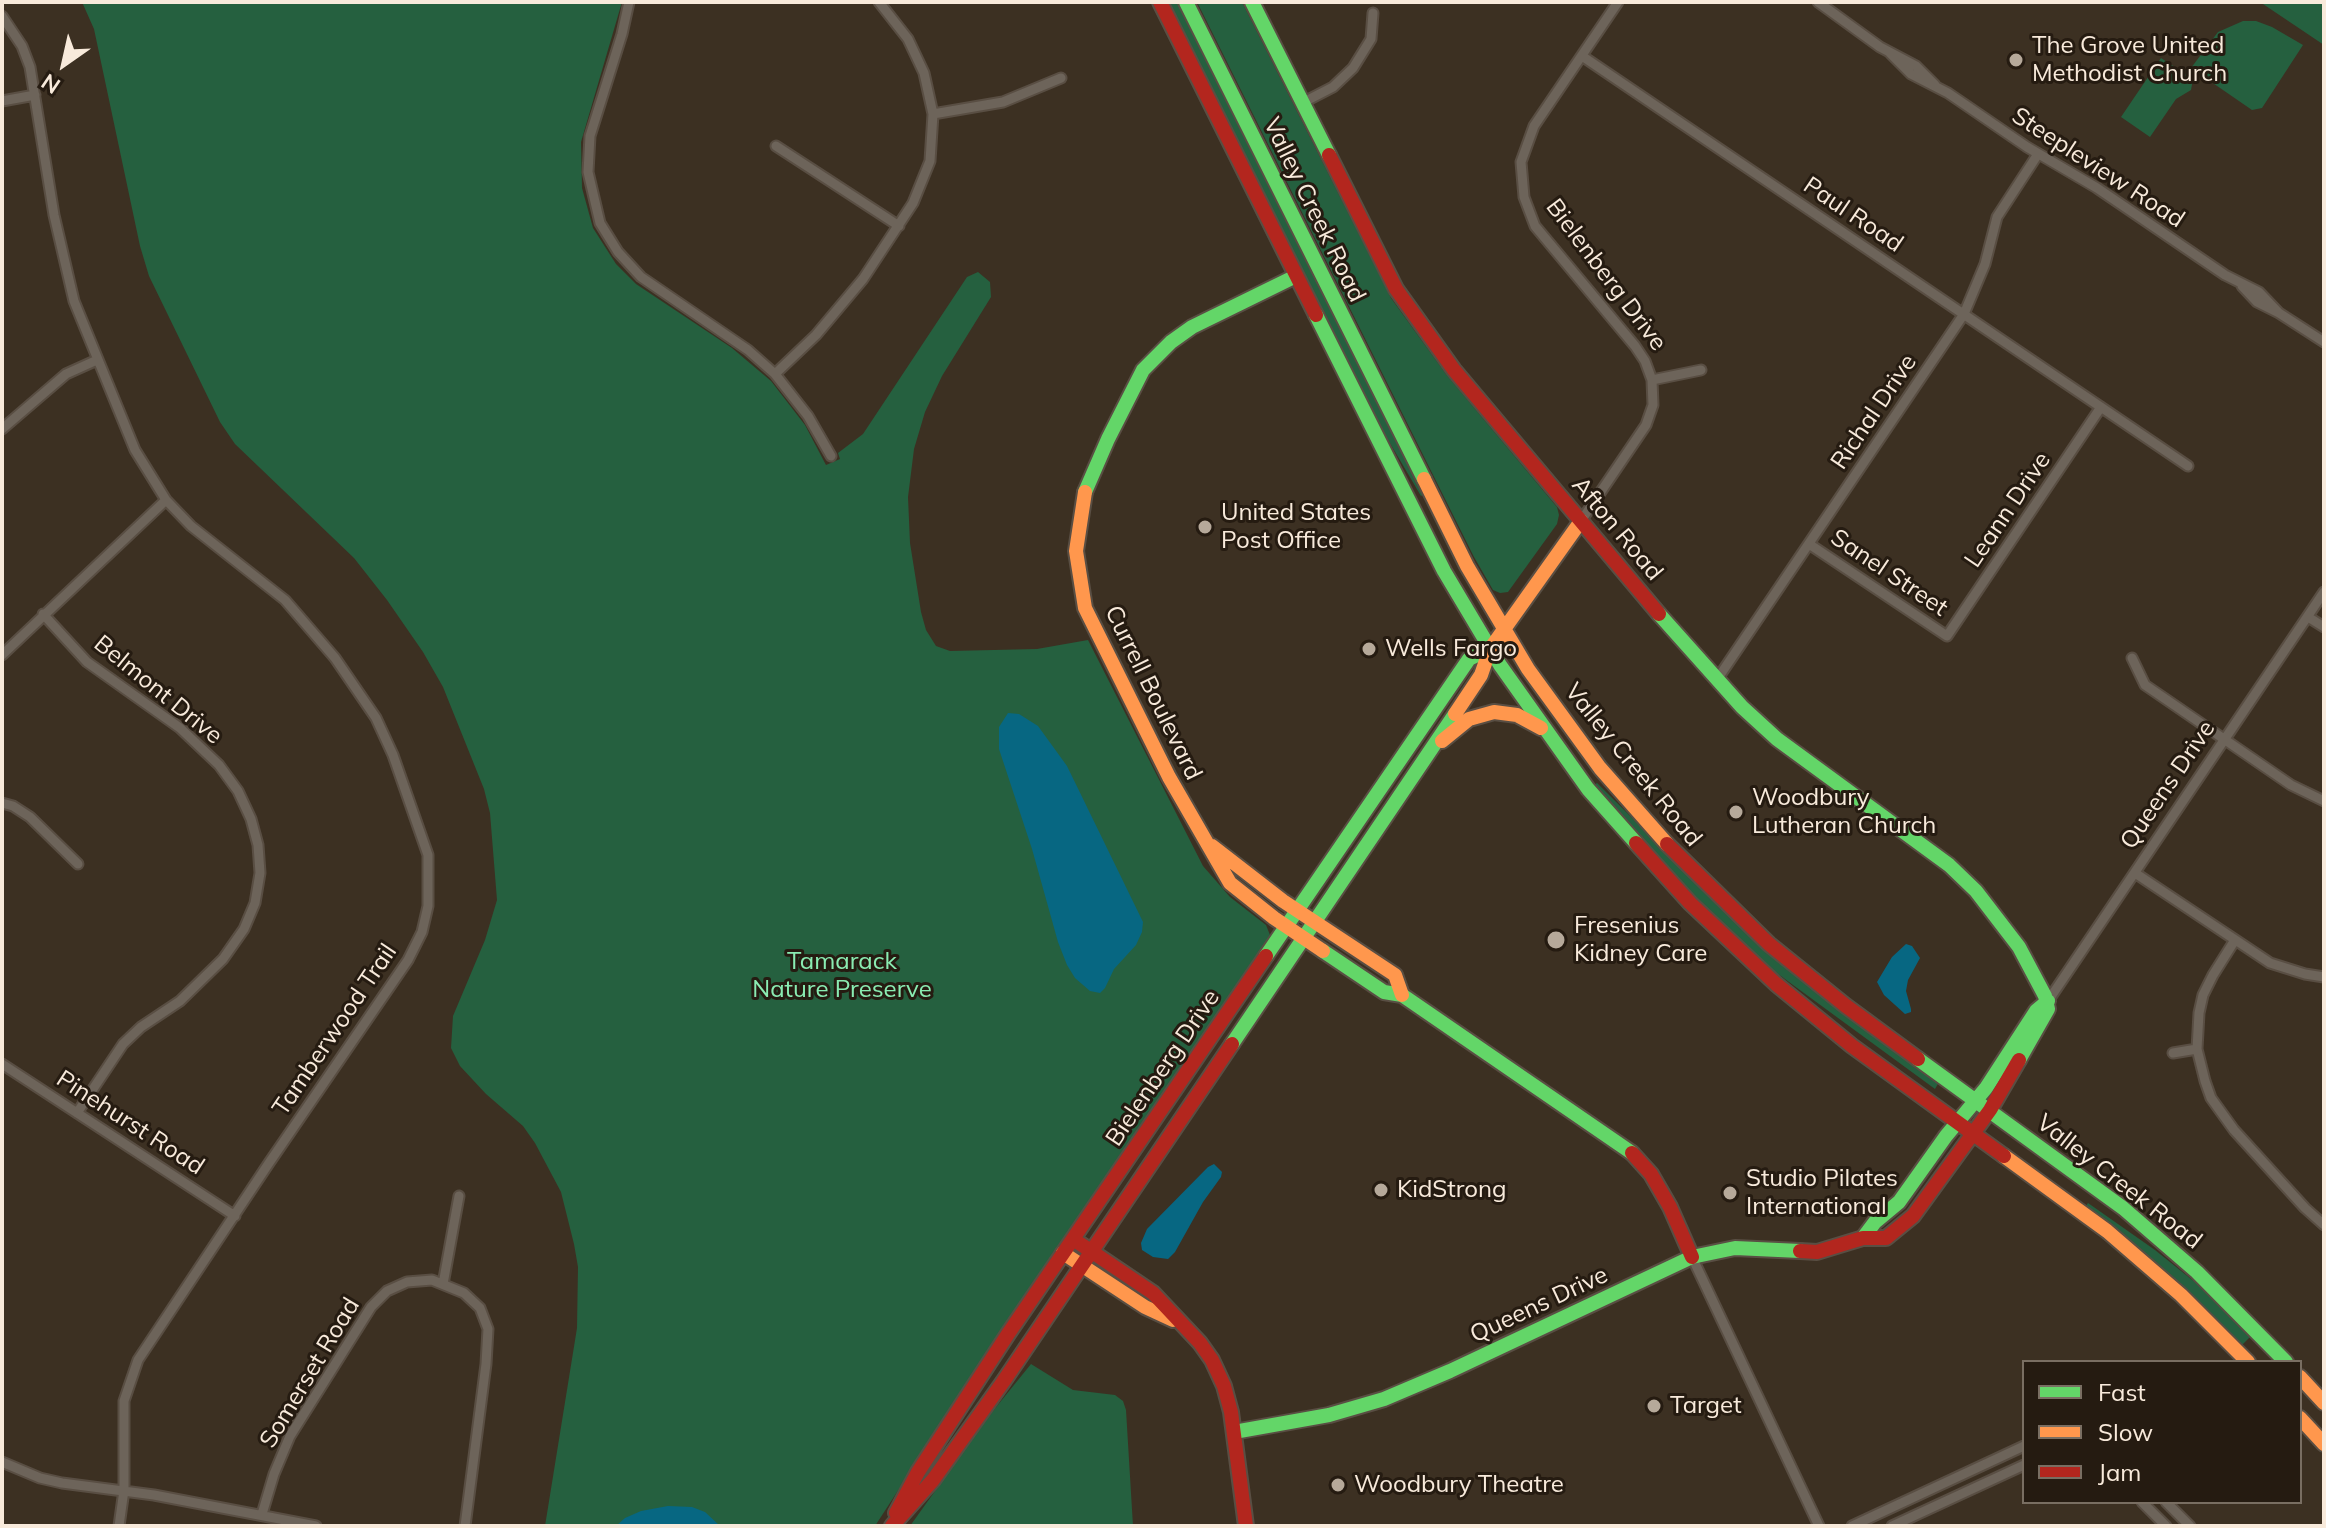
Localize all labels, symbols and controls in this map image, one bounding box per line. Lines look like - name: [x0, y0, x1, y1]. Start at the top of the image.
- north arrow: [24, 24, 104, 104]
- place label: The Grove United Methodist Church: [2032, 32, 2227, 88]
- marker: The Grove United Methodist Church: [2007, 51, 2025, 69]
- text: N: [36, 68, 65, 100]
- street label: Steepleview Road: [2006, 102, 2190, 234]
- street label: Valley Creek Road: [1257, 113, 1371, 307]
- street label: Paul Road: [1798, 171, 1908, 259]
- street label: Bielenberg Drive: [1540, 193, 1672, 357]
- street label: Richal Drive: [1825, 349, 1923, 475]
- street label: Leann Drive: [1959, 447, 2057, 573]
- street label: Afton Road: [1565, 471, 1669, 587]
- place label: United States Post Office: [1221, 499, 1371, 555]
- marker: United States Post Office: [1196, 518, 1214, 536]
- street label: Sanel Street: [1825, 523, 1953, 623]
- street label: Currell Boulevard: [1098, 601, 1208, 785]
- street label: Belmont Drive: [88, 630, 228, 750]
- place label: Wells Fargo: [1385, 635, 1517, 663]
- marker: Wells Fargo: [1360, 640, 1378, 658]
- street label: Valley Creek Road: [1558, 678, 1708, 852]
- street label: Queens Drive: [2114, 715, 2222, 855]
- place label: Woodbury Lutheran Church: [1752, 784, 1936, 840]
- marker: Woodbury Lutheran Church: [1727, 803, 1745, 821]
- place label: Fresenius Kidney Care: [1574, 912, 1707, 968]
- marker: Fresenius Kidney Care: [1545, 929, 1567, 951]
- street label: Tamberwood Trail: [267, 939, 403, 1121]
- park label: Tamarack Nature Preserve: [752, 948, 932, 1004]
- street label: Bielenberg Drive: [1100, 984, 1226, 1152]
- street label: Pinehurst Road: [51, 1065, 209, 1181]
- street label: Valley Creek Road: [2031, 1109, 2207, 1255]
- place label: Studio Pilates International: [1746, 1165, 1898, 1221]
- place label: KidStrong: [1397, 1176, 1506, 1204]
- marker: KidStrong: [1372, 1181, 1390, 1199]
- marker: Studio Pilates International: [1721, 1184, 1739, 1202]
- street label: Queens Drive: [1466, 1261, 1612, 1349]
- street label: Somerset Road: [254, 1293, 366, 1453]
- legend: [2022, 1360, 2302, 1504]
- text: Fast: [2098, 1377, 2146, 1407]
- place label: Target: [1670, 1392, 1742, 1420]
- marker: Target: [1645, 1397, 1663, 1415]
- text: Slow: [2098, 1417, 2153, 1447]
- text: Jam: [2098, 1457, 2141, 1487]
- place label: Woodbury Theatre: [1354, 1471, 1564, 1499]
- marker: Woodbury Theatre: [1329, 1476, 1347, 1494]

